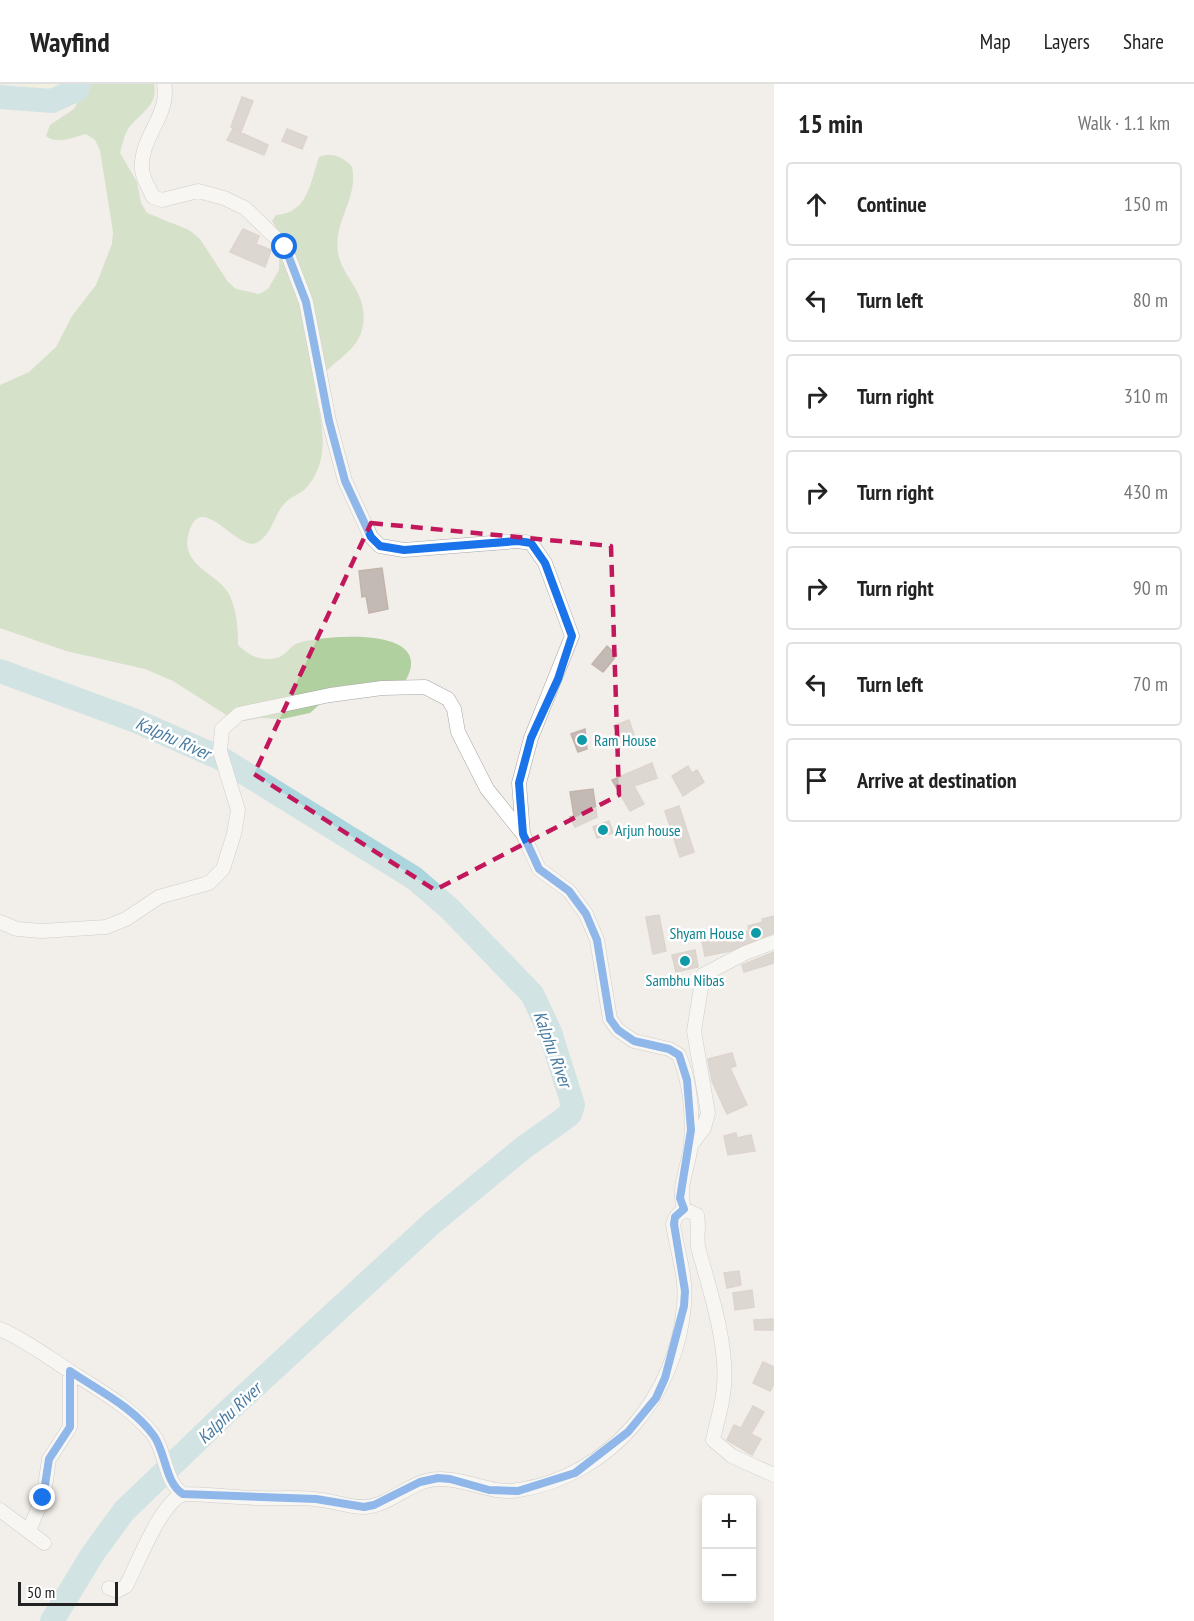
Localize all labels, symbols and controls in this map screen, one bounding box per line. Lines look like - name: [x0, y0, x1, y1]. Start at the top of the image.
- text: Wayfind: [30, 23, 110, 60]
- text: Map: [980, 28, 1011, 55]
- text: Layers: [1044, 28, 1090, 55]
- text: Share: [1123, 28, 1164, 55]
- text: 15 min: [798, 107, 863, 140]
- text: Walk · 1.1 km: [1078, 110, 1170, 136]
- icon: ahead: [800, 188, 833, 221]
- text: Continue: [857, 190, 927, 218]
- text: 150 m: [1124, 191, 1168, 217]
- route start: [271, 233, 297, 259]
- icon: left: [800, 284, 833, 317]
- text: Turn left: [857, 286, 923, 314]
- text: 80 m: [1133, 287, 1168, 313]
- icon: right: [800, 380, 833, 413]
- text: Turn right: [857, 382, 934, 410]
- text: 310 m: [1124, 383, 1168, 409]
- icon: right: [800, 476, 833, 509]
- text: Turn right: [857, 478, 934, 506]
- text: 430 m: [1124, 479, 1168, 505]
- icon: right: [800, 572, 833, 605]
- text: Turn right: [857, 574, 934, 602]
- text: 90 m: [1133, 575, 1168, 601]
- icon: left: [800, 668, 833, 701]
- text: Turn left: [857, 670, 923, 698]
- text: 70 m: [1133, 671, 1168, 697]
- water label: Kalphu River: [132, 711, 217, 766]
- place label: Ram House: [594, 730, 656, 750]
- marker: Ram House: [575, 733, 589, 747]
- icon: arrive: [800, 764, 833, 797]
- text: Arrive at destination: [857, 766, 1017, 794]
- place label: Arjun house: [615, 820, 681, 840]
- marker: Arjun house: [596, 823, 610, 837]
- place label: Shyam House: [669, 923, 744, 943]
- marker: Shyam House: [749, 926, 763, 940]
- marker: Sambhu Nibas: [678, 954, 692, 968]
- place label: Sambhu Nibas: [646, 970, 724, 990]
- water label: Kalphu River: [529, 1008, 578, 1093]
- water label: Kalphu River: [192, 1376, 268, 1448]
- route end: [29, 1484, 55, 1510]
- map controls: [702, 1495, 756, 1603]
- button: +: [702, 1495, 756, 1549]
- button: −: [702, 1549, 756, 1603]
- scale bar: [18, 1579, 118, 1606]
- text: 50 m: [27, 1582, 55, 1602]

